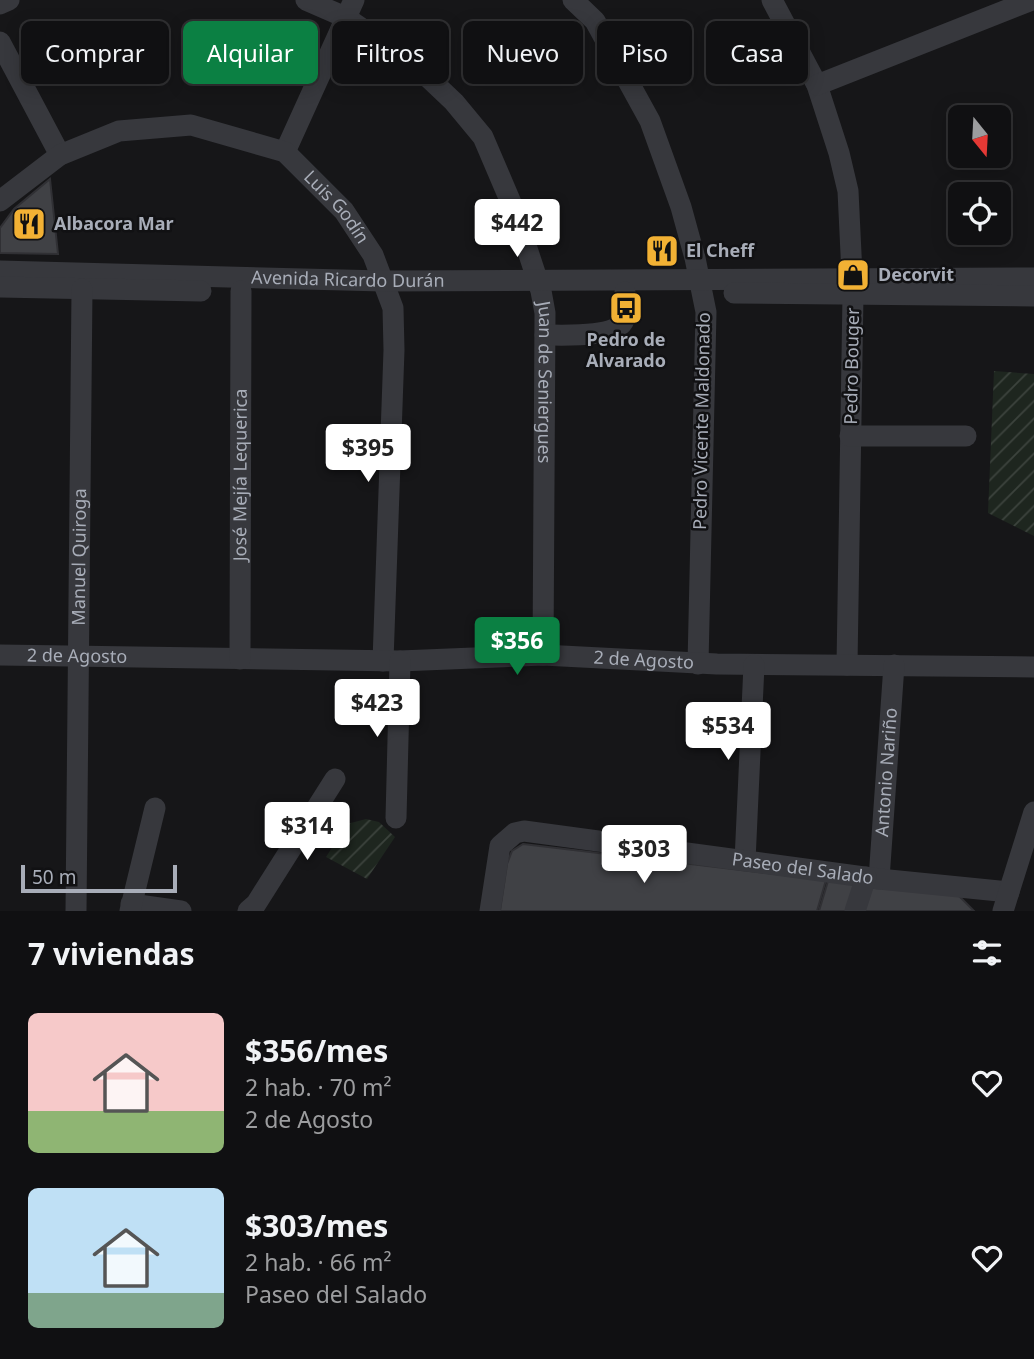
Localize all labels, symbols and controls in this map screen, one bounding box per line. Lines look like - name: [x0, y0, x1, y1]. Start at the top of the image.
- chip: Comprar: [21, 21, 169, 84]
- chip: Alquilar: [183, 21, 318, 84]
- chip: Filtros: [332, 21, 449, 84]
- chip: Nuevo: [463, 21, 583, 84]
- chip: Piso: [597, 21, 692, 84]
- chip: Casa: [706, 21, 808, 84]
- north arrow: [948, 105, 1012, 168]
- map controls: [948, 105, 1011, 245]
- street label: Luis Godín: [299, 165, 375, 248]
- button: locate: [948, 182, 1011, 245]
- pin: $442: [476, 200, 558, 259]
- restaurant icon: Albacora Mar: [10, 205, 48, 243]
- text: $442: [491, 206, 543, 238]
- place label: Albacora Mar: [54, 211, 173, 235]
- restaurant icon: El Cheff: [643, 232, 681, 270]
- place label: El Cheff: [686, 238, 755, 262]
- shop icon: Decorvit: [834, 256, 872, 294]
- place label: Decorvit: [878, 262, 954, 286]
- street label: Avenida Ricardo Durán: [251, 265, 445, 292]
- bus stop icon: Pedro de Alvarado: [607, 289, 645, 327]
- street label: Juan de Seniergues: [532, 297, 559, 463]
- street label: Pedro Bouger: [838, 307, 864, 425]
- street label: Pedro Vicente Maldonado: [687, 312, 715, 530]
- place label: Pedro de Alvarado: [586, 327, 666, 372]
- street label: José Mejía Lequerica: [227, 389, 252, 563]
- pin: $395: [327, 424, 409, 484]
- text: $395: [342, 431, 394, 463]
- street label: Manuel Quiroga: [66, 488, 91, 626]
- pin: $356: [476, 618, 558, 677]
- text: $356: [491, 624, 543, 656]
- street label: 2 de Agosto: [27, 642, 127, 668]
- street label: 2 de Agosto: [593, 645, 695, 674]
- pin: $423: [336, 680, 418, 739]
- text: $423: [351, 686, 403, 718]
- pin: $534: [687, 702, 769, 762]
- street label: Antonio Nariño: [869, 707, 902, 838]
- text: $534: [702, 709, 754, 741]
- pin: $314: [266, 802, 348, 862]
- text: $314: [281, 809, 333, 841]
- pin: $303: [603, 826, 685, 885]
- text: $303: [618, 832, 670, 864]
- street label: Paseo del Salado: [730, 846, 875, 889]
- scale bar: [21, 862, 177, 894]
- text: 50 m: [32, 864, 76, 890]
- text: 7 viviendas: [28, 933, 195, 974]
- icon: filters: [968, 934, 1006, 972]
- text: $356/mes: [245, 1030, 388, 1071]
- icon: home: [84, 1041, 168, 1125]
- icon: heart: [968, 1064, 1006, 1102]
- text: 2 hab. · 70 m²: [245, 1071, 392, 1103]
- text: 2 de Agosto: [245, 1103, 373, 1135]
- text: $303/mes: [245, 1205, 388, 1246]
- icon: home: [84, 1216, 168, 1300]
- icon: heart: [968, 1239, 1006, 1277]
- text: 2 hab. · 66 m²: [245, 1246, 392, 1278]
- text: Paseo del Salado: [245, 1278, 427, 1310]

